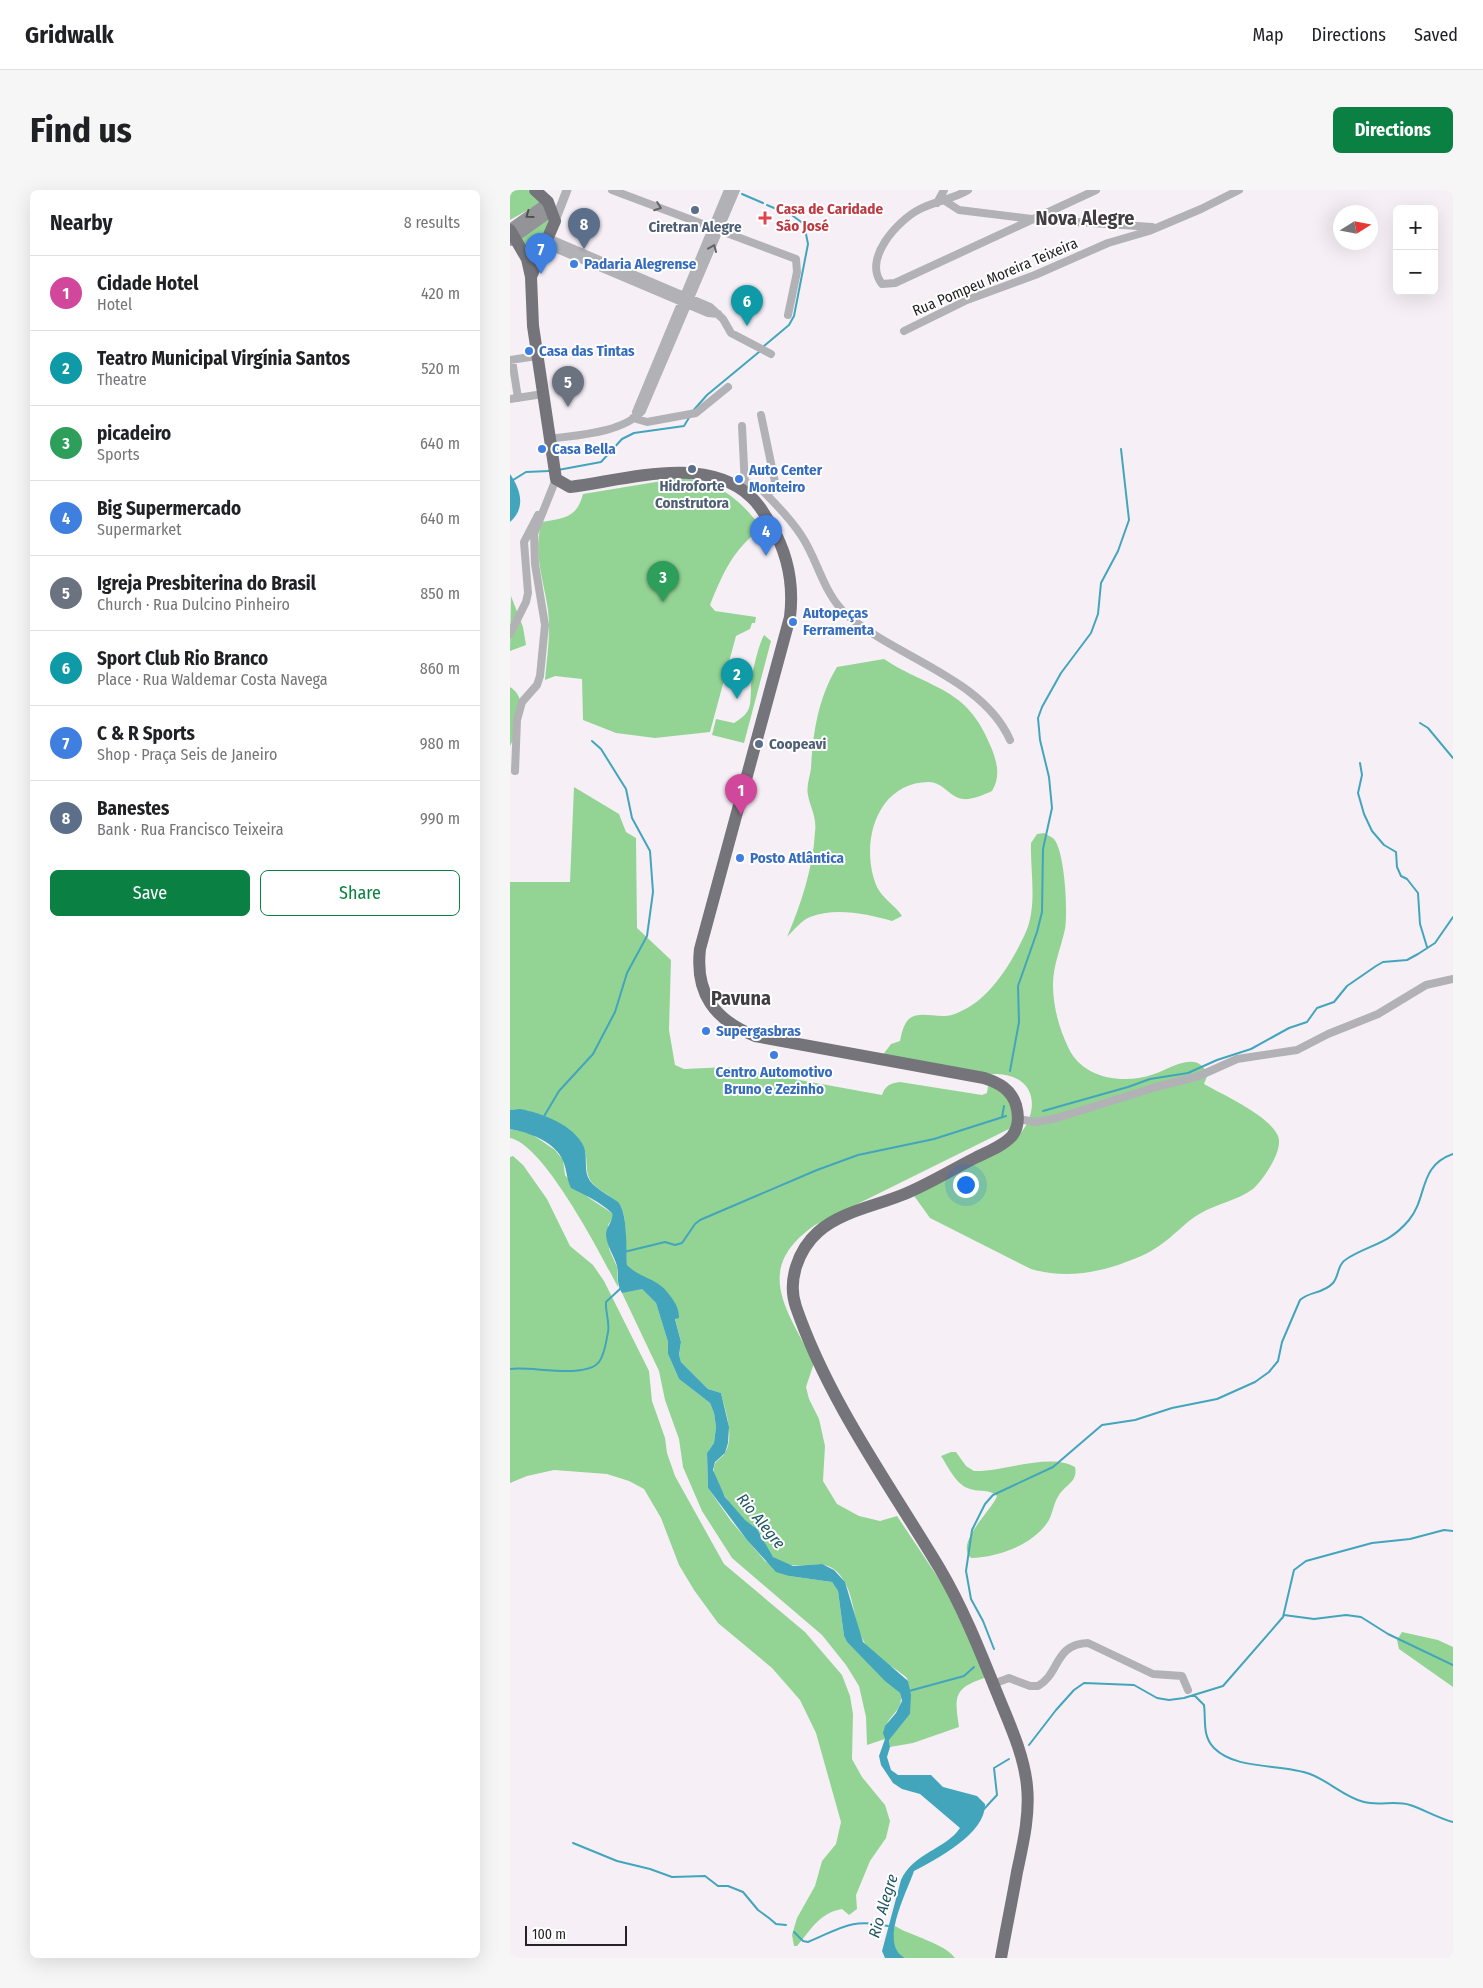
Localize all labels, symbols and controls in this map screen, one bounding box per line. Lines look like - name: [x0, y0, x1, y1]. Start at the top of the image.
- text: Gridwalk: [25, 21, 114, 49]
- text: Map: [1252, 24, 1284, 46]
- text: Directions: [1312, 24, 1386, 46]
- text: Saved: [1414, 24, 1458, 46]
- button: Directions: [1333, 107, 1453, 153]
- text: Find us: [30, 109, 132, 151]
- place label: Casa de Caridade São José: [776, 200, 883, 235]
- one-way arrow: [653, 201, 661, 211]
- marker: Ciretran Alegre: [689, 204, 701, 216]
- north arrow: [1333, 205, 1378, 250]
- map controls: [1393, 205, 1438, 295]
- button: +: [1393, 205, 1438, 250]
- district label: Nova Alegre: [1036, 206, 1134, 230]
- pin: 8: [568, 208, 600, 249]
- one-way arrow: [525, 209, 535, 218]
- text: Nearby: [50, 210, 112, 236]
- marker: Casa de Caridade São José: [758, 211, 772, 225]
- text: 8 results: [404, 213, 460, 232]
- place label: Ciretran Alegre: [648, 218, 742, 236]
- pin: 7: [525, 233, 557, 274]
- street label: Rua Pompeu Moreira Teixeira: [910, 234, 1080, 320]
- one-way arrow: [706, 244, 717, 253]
- button: −: [1393, 250, 1438, 295]
- place label: Padaria Alegrense: [584, 255, 697, 273]
- marker: Padaria Alegrense: [568, 258, 580, 270]
- text: Cidade Hotel: [97, 272, 198, 295]
- text: 1: [63, 284, 69, 303]
- text: 420 m: [421, 284, 460, 303]
- pin: 6: [731, 285, 763, 326]
- text: Hotel: [97, 295, 132, 314]
- place label: Casa das Tintas: [539, 342, 635, 360]
- marker: Casa das Tintas: [523, 345, 535, 357]
- text: Teatro Municipal Virgínia Santos: [97, 347, 350, 370]
- text: 2: [62, 359, 70, 378]
- text: 520 m: [421, 359, 460, 378]
- pin: 5: [552, 366, 584, 407]
- text: Theatre: [97, 370, 147, 389]
- text: picadeiro: [97, 422, 171, 445]
- text: 3: [62, 434, 70, 453]
- text: 640 m: [420, 434, 460, 453]
- place label: Casa Bella: [552, 440, 616, 458]
- marker: Casa Bella: [536, 443, 548, 455]
- text: Sports: [97, 445, 140, 464]
- place label: Auto Center Monteiro: [748, 461, 823, 496]
- marker: Hidroforte Construtora: [686, 463, 698, 475]
- marker: Auto Center Monteiro: [733, 473, 745, 485]
- place label: Hidroforte Construtora: [655, 477, 730, 512]
- text: Big Supermercado: [97, 497, 241, 520]
- text: 4: [62, 509, 70, 528]
- text: 640 m: [420, 509, 460, 528]
- pin: 4: [750, 515, 782, 556]
- text: Supermarket: [97, 520, 181, 539]
- pin: 3: [647, 561, 679, 602]
- text: Igreja Presbiterina do Brasil: [97, 572, 316, 595]
- text: 5: [62, 584, 70, 603]
- text: 850 m: [420, 584, 460, 603]
- text: Church · Rua Dulcino Pinheiro: [97, 595, 290, 614]
- place label: Autopeças Ferramenta: [802, 604, 875, 639]
- marker: Autopeças Ferramenta: [787, 616, 799, 628]
- text: Sport Club Rio Branco: [97, 647, 268, 670]
- pin: 2: [721, 658, 753, 699]
- text: 6: [62, 659, 70, 678]
- text: 860 m: [420, 659, 460, 678]
- text: Place · Rua Waldemar Costa Navega: [97, 670, 328, 689]
- text: C & R Sports: [97, 722, 195, 745]
- text: 7: [63, 734, 69, 753]
- text: 980 m: [420, 734, 460, 753]
- place label: Coopeavi: [769, 735, 826, 753]
- marker: Coopeavi: [753, 738, 765, 750]
- text: Shop · Praça Seis de Janeiro: [97, 745, 277, 764]
- pin: 1: [725, 774, 757, 815]
- text: Banestes: [97, 797, 169, 820]
- text: 8: [62, 809, 70, 828]
- text: 990 m: [420, 809, 460, 828]
- text: Bank · Rua Francisco Teixeira: [97, 820, 284, 839]
- place label: Posto Atlântica: [750, 849, 845, 867]
- marker: Posto Atlântica: [734, 852, 746, 864]
- button: Save: [50, 870, 250, 916]
- button: Share: [260, 870, 460, 916]
- district label: Pavuna: [711, 986, 771, 1010]
- place label: Supergasbras: [716, 1022, 801, 1040]
- marker: Supergasbras: [700, 1025, 712, 1037]
- marker: Centro Automotivo Bruno e Zezinho: [768, 1049, 780, 1061]
- place label: Centro Automotivo Bruno e Zezinho: [715, 1063, 833, 1098]
- your location: [953, 1172, 979, 1198]
- water label: Rio Alegre: [733, 1489, 789, 1553]
- water label: Rio Alegre: [864, 1871, 902, 1940]
- scale bar: [525, 1923, 628, 1946]
- text: 100 m: [532, 1926, 566, 1943]

